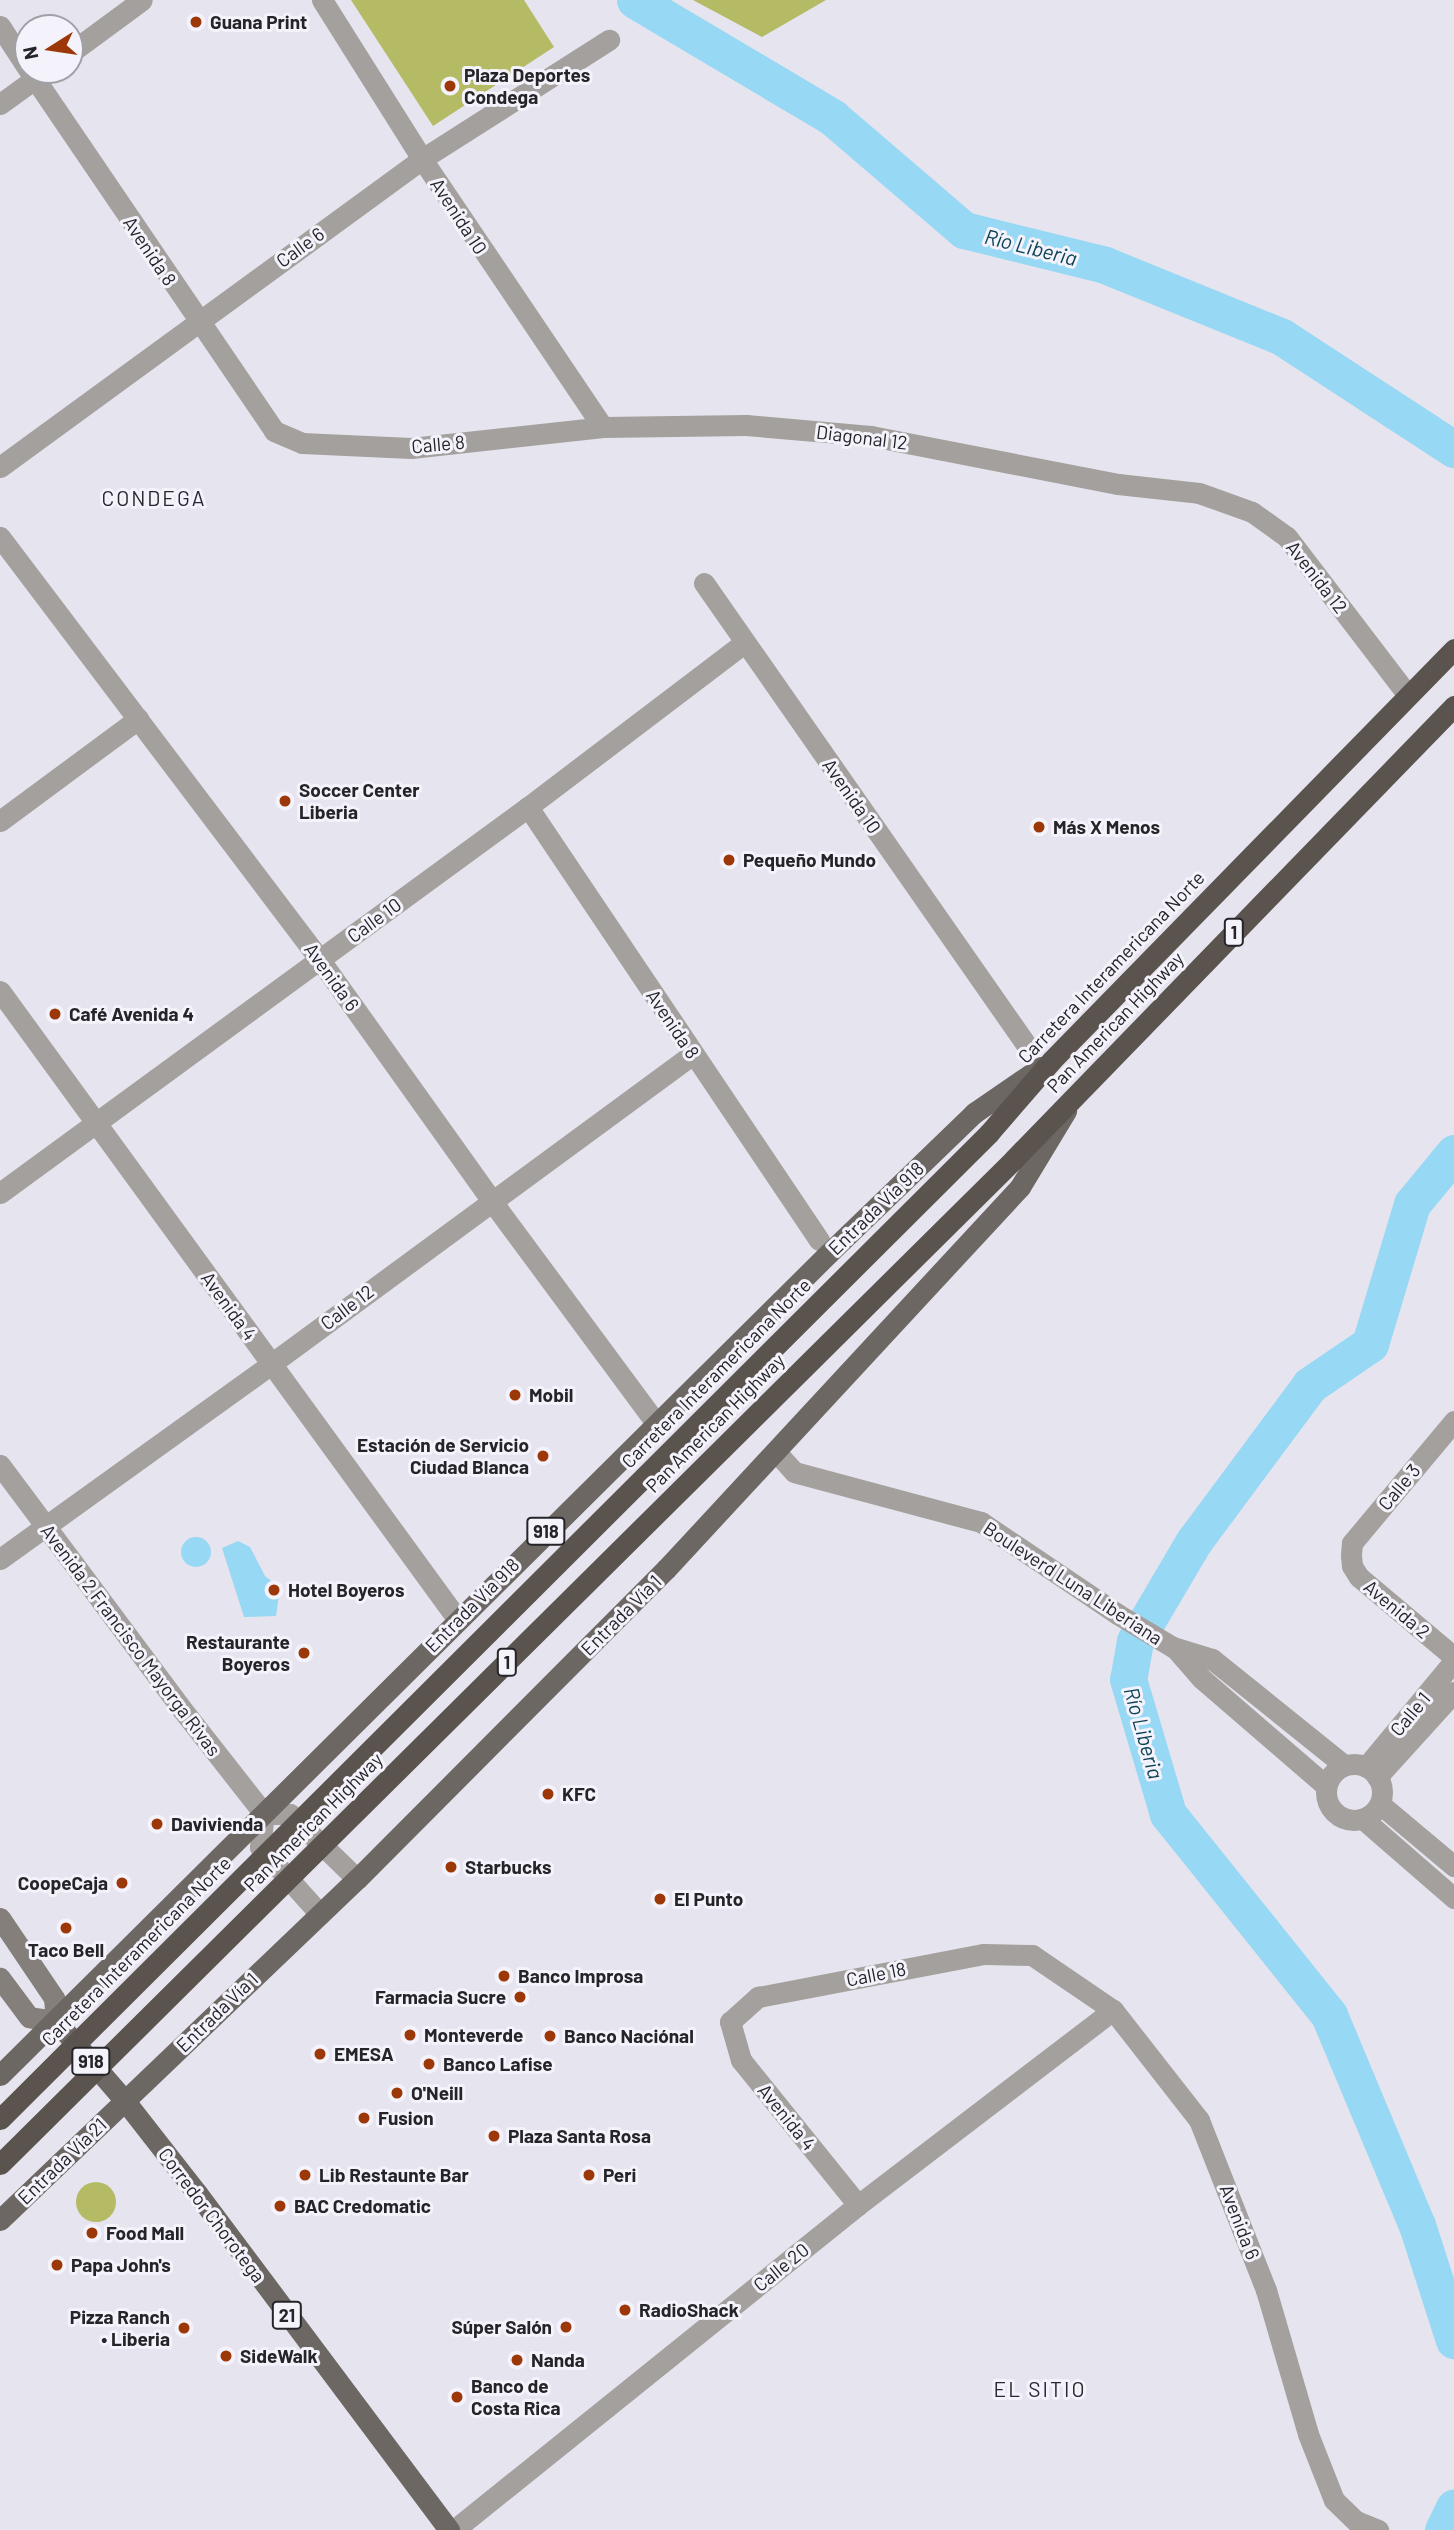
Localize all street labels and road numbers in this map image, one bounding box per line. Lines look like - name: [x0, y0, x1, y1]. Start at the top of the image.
- street label: Avenida 10: [426, 174, 492, 258]
- street label: Avenida 8: [119, 212, 181, 290]
- street label: Calle 6: [272, 222, 328, 272]
- street label: Diagonal 12: [815, 420, 909, 454]
- street label: Calle 8: [410, 430, 466, 458]
- street label: Avenida 12: [1282, 536, 1352, 618]
- street label: Avenida 10: [818, 754, 886, 838]
- street label: Carretera Interamericana Norte: [1013, 866, 1209, 1068]
- street label: Calle 10: [343, 893, 405, 947]
- road number: 1: [1224, 917, 1244, 946]
- street label: Avenida 6: [300, 939, 364, 1015]
- street label: Pan American Highway: [1042, 947, 1188, 1097]
- street label: Avenida 8: [642, 985, 704, 1063]
- street label: Entrada Vía 918: [824, 1157, 928, 1259]
- street label: Avenida 4: [196, 1267, 262, 1345]
- street label: Carretera Interamericana Norte: [617, 1274, 815, 1472]
- street label: Calle 12: [316, 1280, 378, 1334]
- street label: Pan American Highway: [641, 1349, 789, 1497]
- street label: Calle 3: [1373, 1459, 1425, 1515]
- road number: 918: [525, 1516, 567, 1546]
- street label: Bouleverd Luna Liberiana: [979, 1517, 1167, 1649]
- street label: Avenida 2 Francisco Mayorga Rivas: [36, 1520, 226, 1760]
- street label: Entrada Vía 918: [420, 1553, 524, 1657]
- street label: Entrada Vía 1: [576, 1570, 666, 1660]
- street label: Avenida 2: [1359, 1575, 1435, 1643]
- road number: 1: [496, 1647, 518, 1676]
- street label: Calle 1: [1385, 1687, 1435, 1741]
- street label: Pan American Highway: [239, 1748, 387, 1896]
- street label: Carretera Interamericana Norte: [37, 1852, 235, 2050]
- street label: Calle 18: [844, 1957, 908, 1991]
- street label: Entrada Vía 1: [171, 1968, 263, 2056]
- road number: 918: [70, 2047, 112, 2076]
- street label: Avenida 4: [753, 2079, 821, 2155]
- street label: Entrada Vía 21: [13, 2113, 111, 2209]
- street label: Corredor Chorotega: [154, 2143, 270, 2287]
- street label: Avenida 6: [1215, 2181, 1265, 2263]
- street label: Calle 20: [749, 2238, 813, 2296]
- road number: 21: [271, 2300, 303, 2330]

